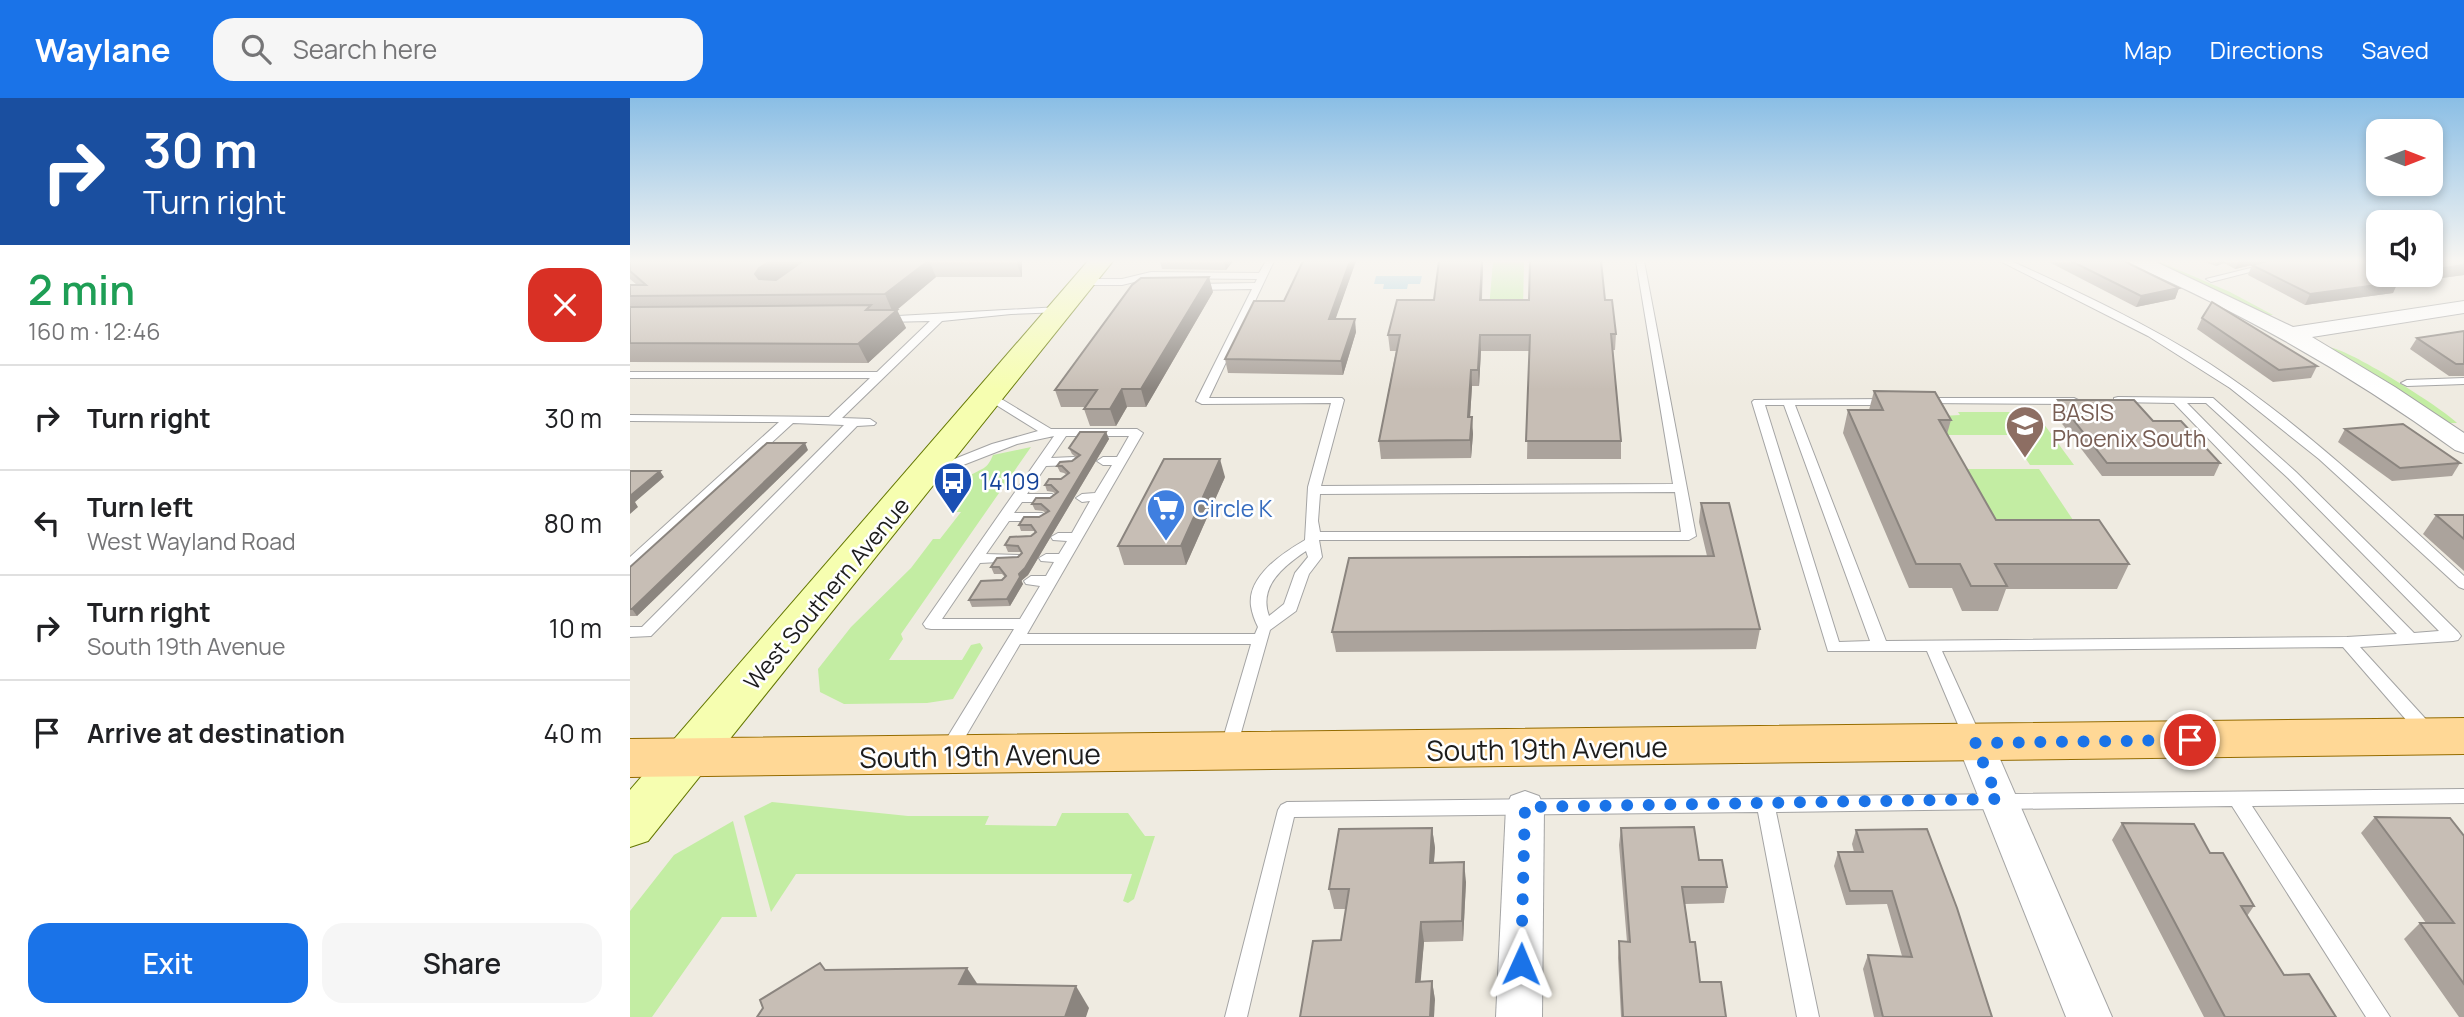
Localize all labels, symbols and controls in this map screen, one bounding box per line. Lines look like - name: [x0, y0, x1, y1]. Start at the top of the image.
- search box: [213, 18, 703, 81]
- text: Waylane: [35, 27, 171, 72]
- icon: search: [237, 30, 275, 68]
- text: Search here: [293, 31, 437, 67]
- text: Map: [2124, 33, 2172, 66]
- text: Directions: [2210, 33, 2323, 66]
- text: Saved: [2361, 33, 2429, 66]
- text: 30 m: [143, 116, 258, 183]
- north arrow: [2366, 119, 2443, 196]
- map controls: [2366, 119, 2443, 287]
- icon: right: [28, 126, 119, 217]
- text: Turn right: [143, 180, 286, 224]
- button: sound: [2366, 210, 2443, 287]
- text: 2 min: [28, 260, 135, 318]
- button: close: [528, 268, 602, 342]
- text: 160 m · 12:46: [28, 315, 161, 347]
- place label: BASIS Phoenix South: [2052, 396, 2206, 454]
- icon: right: [28, 399, 66, 437]
- text: Turn right: [87, 400, 211, 436]
- text: 30 m: [545, 400, 602, 436]
- school or university icon: BASIS Phoenix South: [2004, 404, 2046, 459]
- bus stop icon: 14109: [932, 460, 974, 515]
- place label: 14109: [980, 465, 1040, 497]
- supermarket icon: Circle K: [1145, 487, 1187, 542]
- text: Turn left: [87, 489, 194, 525]
- street label: West Southern Avenue: [736, 490, 916, 696]
- place label: Circle K: [1193, 492, 1273, 524]
- icon: left: [28, 504, 66, 542]
- text: 80 m: [544, 505, 602, 541]
- text: West Wayland Road: [87, 525, 296, 557]
- text: Turn right: [87, 594, 211, 630]
- icon: right: [28, 609, 66, 647]
- text: 10 m: [549, 610, 602, 646]
- text: South 19th Avenue: [87, 630, 285, 662]
- pin: [2160, 710, 2220, 770]
- icon: arrive: [28, 714, 66, 752]
- text: Arrive at destination: [87, 715, 345, 751]
- text: 40 m: [544, 715, 602, 751]
- icon: arrive: [2171, 721, 2209, 759]
- street label: South 19th Avenue: [1426, 727, 1668, 769]
- street label: South 19th Avenue: [859, 734, 1101, 776]
- button: Exit: [28, 923, 308, 1003]
- button: Share: [322, 923, 602, 1003]
- position arrow: [1484, 927, 1558, 1001]

